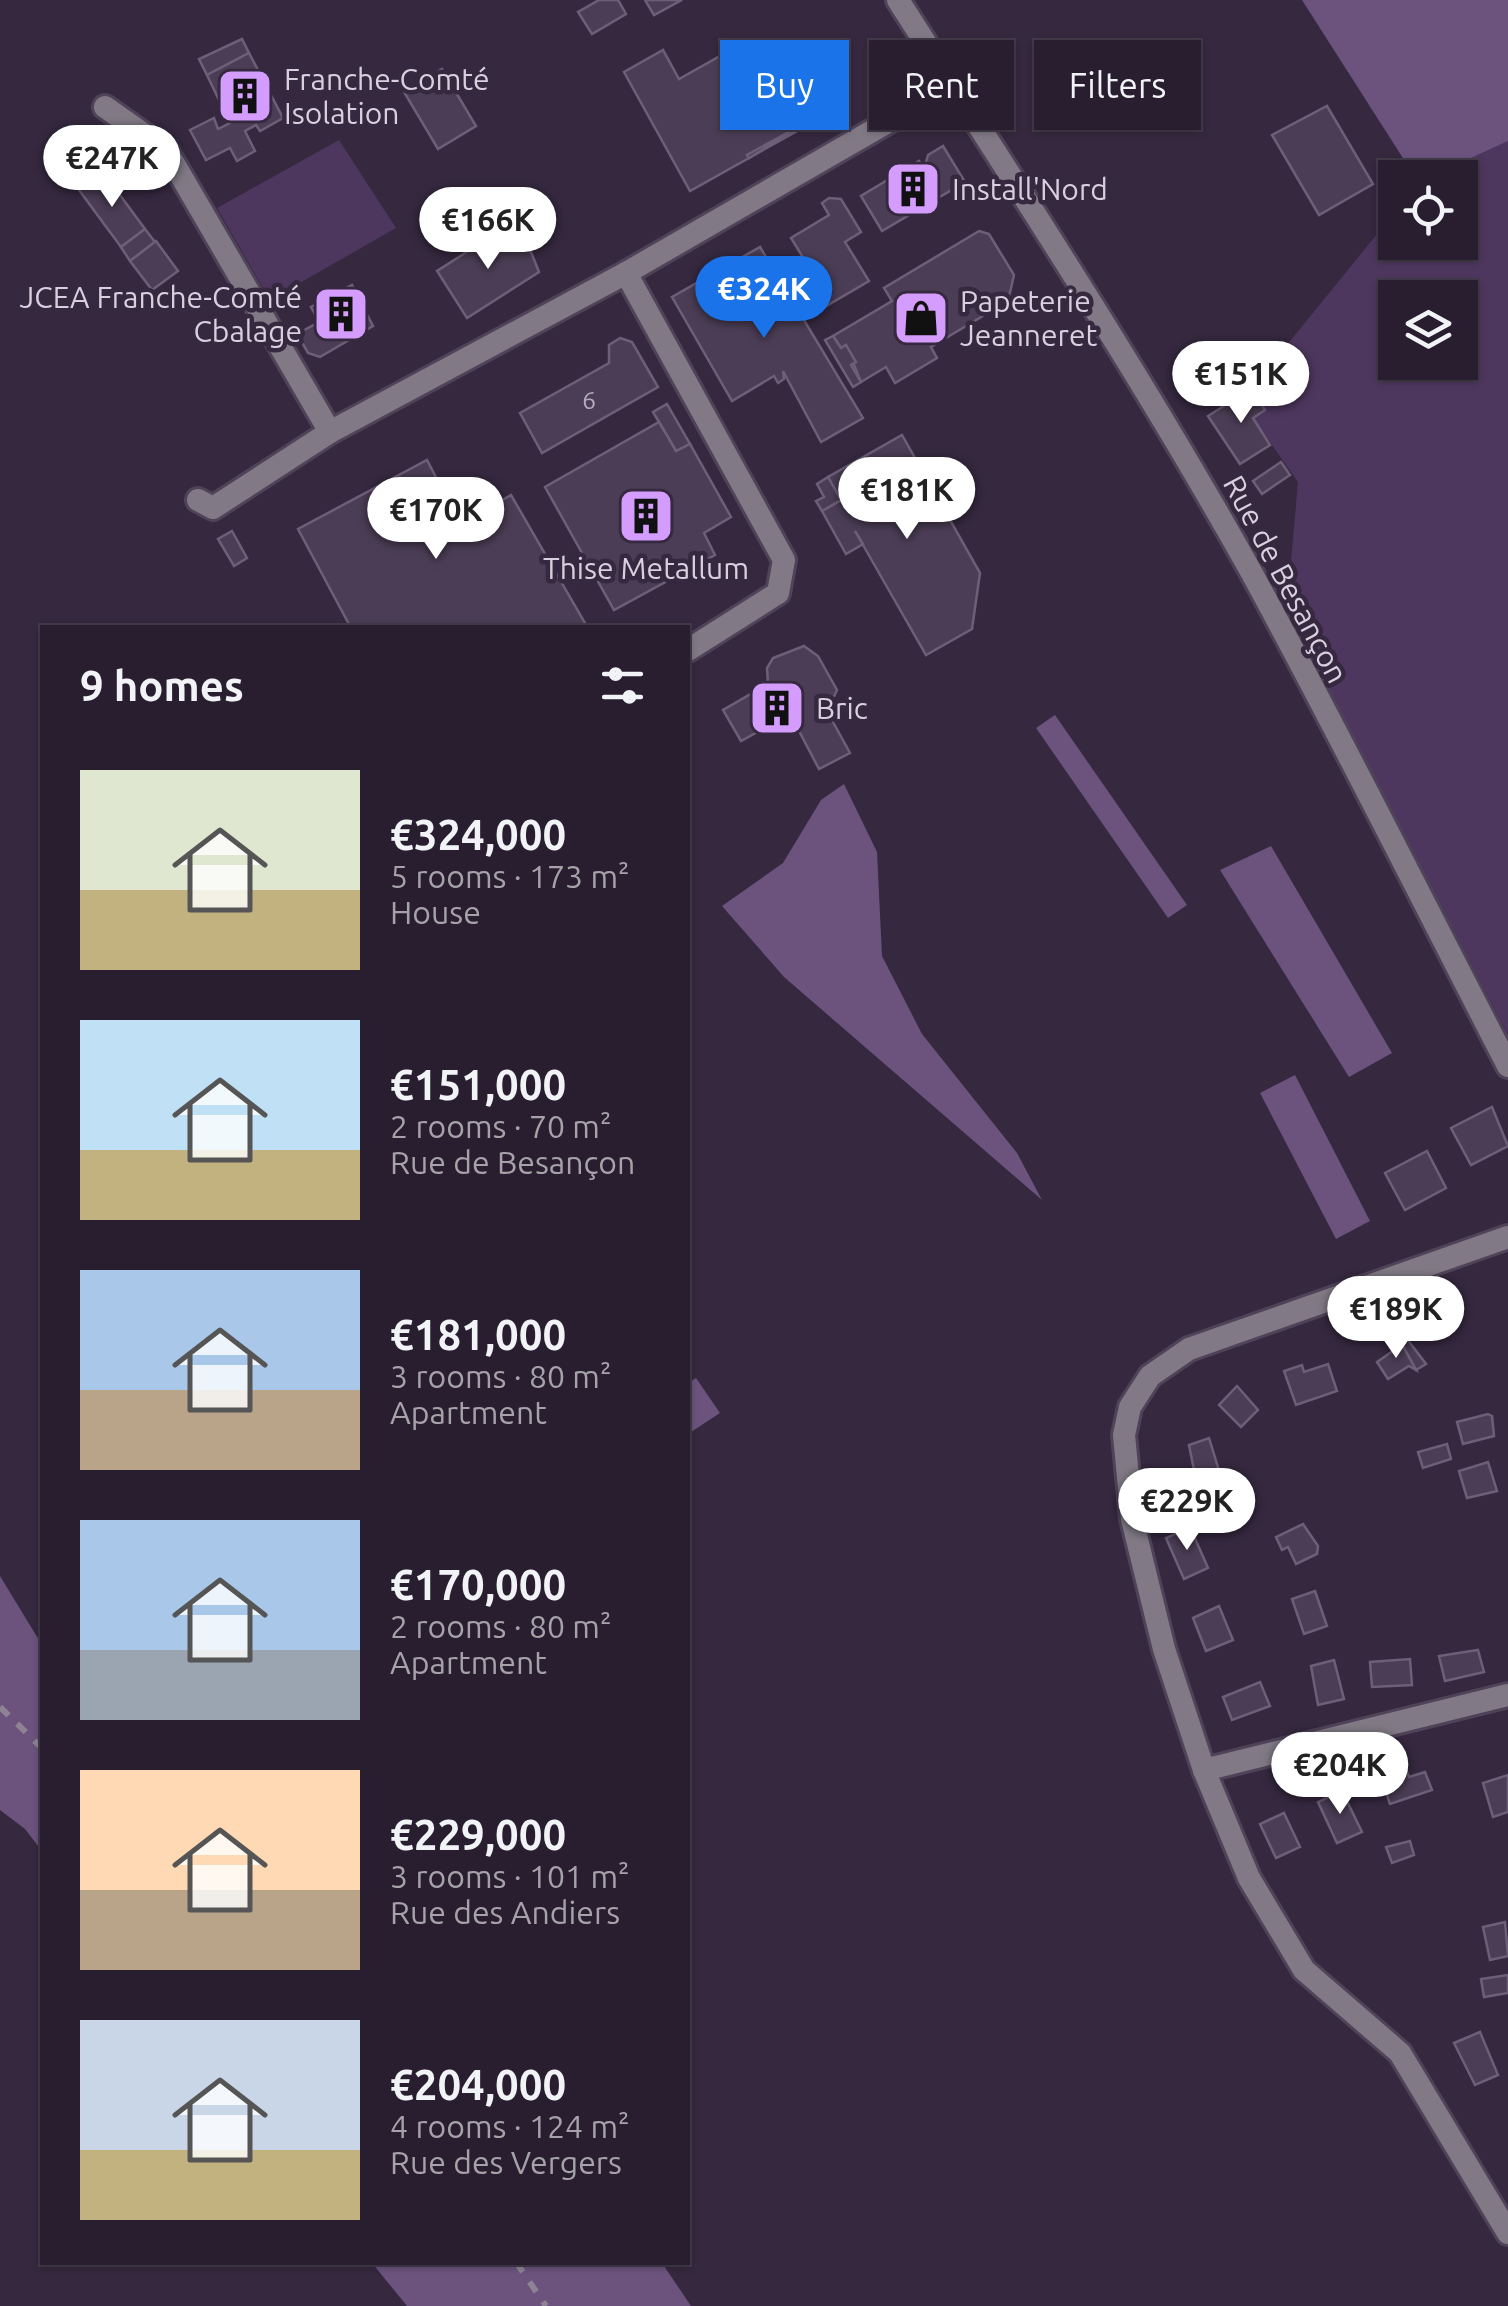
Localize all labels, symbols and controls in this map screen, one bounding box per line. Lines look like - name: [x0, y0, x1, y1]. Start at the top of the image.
- chip: Buy: [720, 40, 849, 130]
- chip: Rent: [869, 40, 1014, 130]
- chip: Filters: [1034, 40, 1201, 130]
- place label: Franche-Comté Isolation: [284, 62, 490, 130]
- building icon: Franche-Comté Isolation: [215, 66, 275, 126]
- pin: €247K: [42, 125, 182, 210]
- text: €247K: [65, 139, 159, 175]
- building icon: Install'Nord: [883, 159, 943, 219]
- map controls: [1378, 160, 1478, 380]
- button: locate: [1378, 160, 1478, 260]
- place label: Install'Nord: [952, 172, 1108, 206]
- pin: €166K: [418, 187, 558, 272]
- text: €166K: [441, 201, 535, 237]
- pin: €324K: [694, 256, 834, 341]
- text: €324K: [717, 270, 811, 306]
- place label: JCEA Franche-Comté Cbalage: [20, 280, 302, 348]
- button: layers: [1378, 280, 1478, 380]
- building icon: JCEA Franche-Comté Cbalage: [311, 284, 371, 344]
- place label: Papeterie Jeanneret: [960, 284, 1097, 352]
- shop icon: Papeterie Jeanneret: [891, 288, 951, 348]
- pin: €151K: [1171, 341, 1311, 426]
- text: €151K: [1194, 355, 1288, 391]
- house number: 6: [582, 386, 596, 414]
- pin: €181K: [837, 457, 977, 542]
- street label: Rue de Besançon: [1217, 470, 1355, 688]
- text: €181K: [860, 471, 954, 507]
- pin: €170K: [366, 477, 506, 562]
- building icon: Thise Metallum: [616, 486, 676, 546]
- text: €170K: [389, 491, 483, 527]
- place label: Thise Metallum: [543, 551, 749, 585]
- icon: filters: [595, 658, 650, 713]
- text: 9 homes: [80, 662, 244, 709]
- building icon: Bric: [747, 678, 807, 738]
- place label: Bric: [816, 691, 868, 725]
- icon: home: [160, 810, 280, 930]
- text: €324,000: [390, 811, 566, 858]
- text: 5 rooms · 173 m²: [390, 858, 630, 894]
- text: House: [390, 894, 481, 930]
- icon: home: [160, 1060, 280, 1180]
- text: €151,000: [390, 1061, 566, 1108]
- text: 2 rooms · 70 m²: [390, 1108, 611, 1144]
- text: Rue de Besançon: [390, 1144, 635, 1180]
- pin: €189K: [1326, 1276, 1466, 1361]
- text: €189K: [1349, 1290, 1443, 1326]
- icon: home: [160, 1310, 280, 1430]
- text: €181,000: [390, 1311, 566, 1358]
- text: 3 rooms · 80 m²: [390, 1358, 611, 1394]
- text: Apartment: [390, 1394, 547, 1430]
- pin: €229K: [1117, 1468, 1257, 1553]
- text: €229K: [1140, 1482, 1234, 1518]
- icon: home: [160, 1560, 280, 1680]
- text: €170,000: [390, 1561, 566, 1608]
- text: 2 rooms · 80 m²: [390, 1608, 611, 1644]
- text: Apartment: [390, 1644, 547, 1680]
- pin: €204K: [1270, 1732, 1410, 1817]
- text: €204K: [1293, 1746, 1387, 1782]
- icon: home: [160, 1810, 280, 1930]
- text: €229,000: [390, 1811, 566, 1858]
- text: 3 rooms · 101 m²: [390, 1858, 630, 1894]
- text: Rue des Andiers: [390, 1894, 620, 1930]
- icon: home: [160, 2060, 280, 2180]
- text: €204,000: [390, 2061, 566, 2108]
- text: 4 rooms · 124 m²: [390, 2108, 630, 2144]
- text: Rue des Vergers: [390, 2144, 622, 2180]

